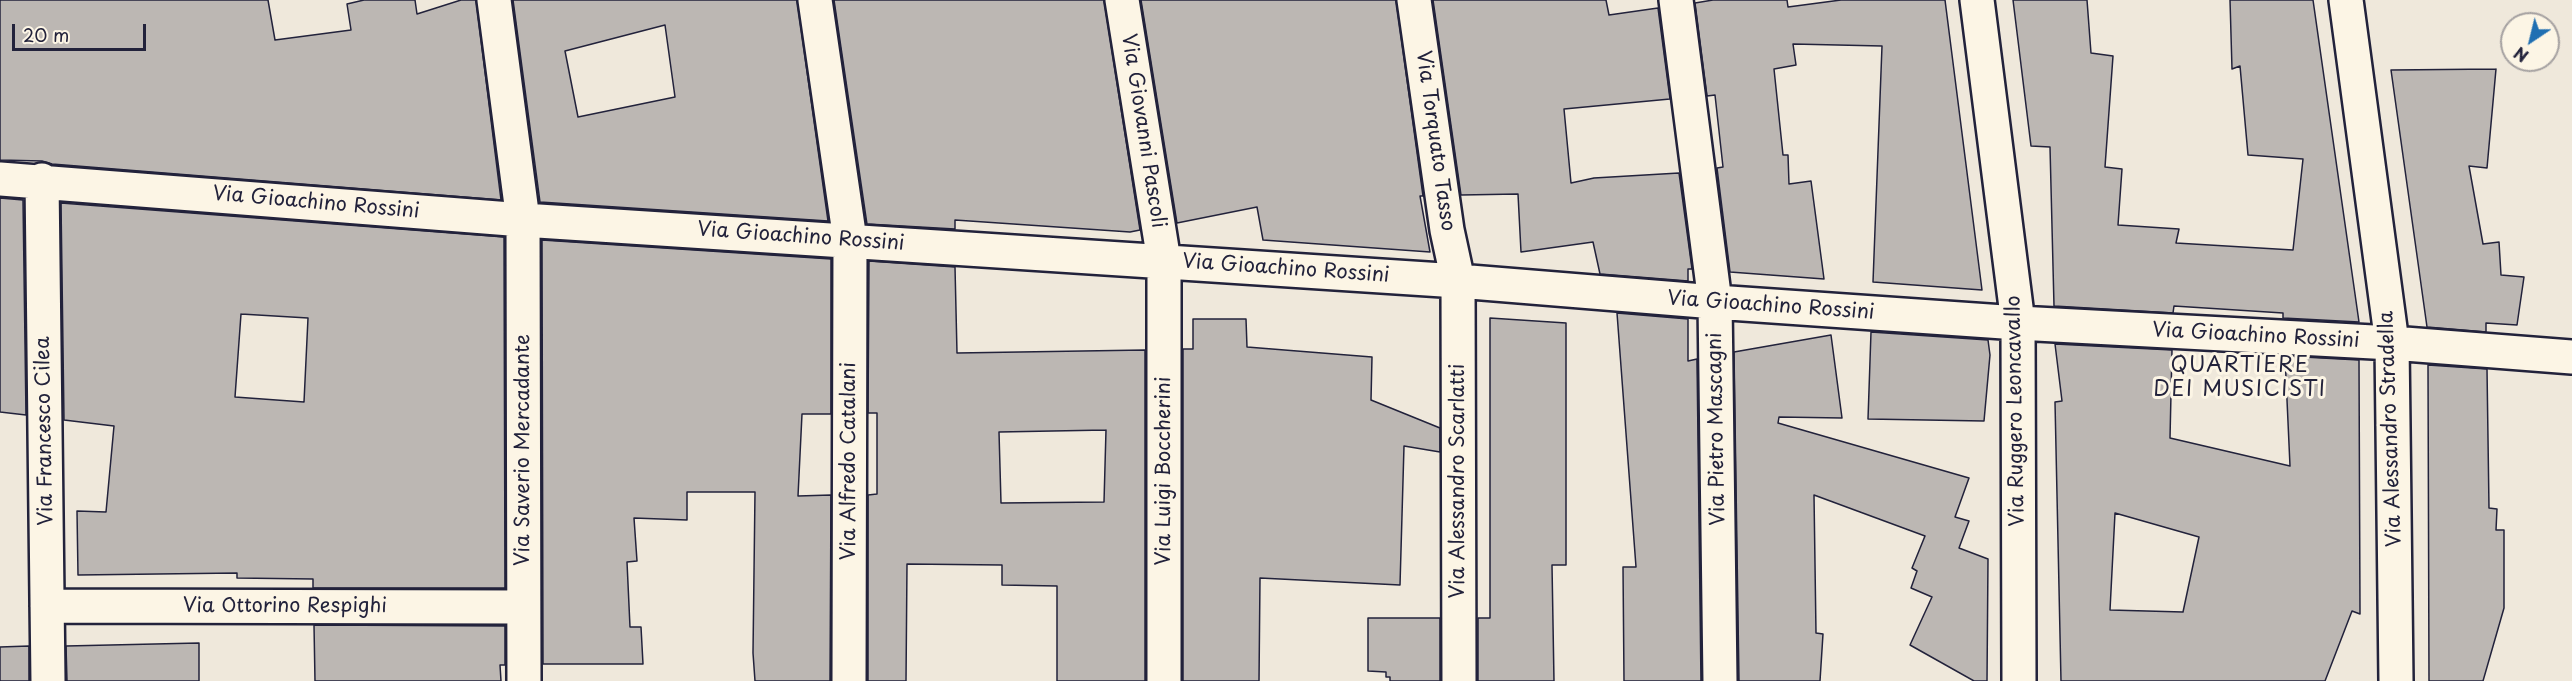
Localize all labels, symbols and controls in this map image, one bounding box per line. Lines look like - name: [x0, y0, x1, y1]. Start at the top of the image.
- scale bar: [15, 12, 148, 50]
- north arrow: [2500, 12, 2560, 72]
- text: 20 m: [23, 21, 69, 48]
- street label: Via Giovanni Pascoli: [1116, 32, 1170, 230]
- text: N: [2509, 42, 2533, 69]
- street label: Via Torquato Tasso: [1410, 49, 1460, 233]
- street label: Via Gioachino Rossini: [212, 182, 420, 224]
- street label: Via Gioachino Rossini: [697, 218, 905, 256]
- street label: Via Gioachino Rossini: [1182, 250, 1390, 288]
- street label: Via Gioachino Rossini: [1667, 287, 1875, 325]
- street label: Via Ruggero Leoncavallo: [2002, 295, 2030, 527]
- street label: Via Alessandro Stradella: [2375, 311, 2407, 547]
- street label: Via Gioachino Rossini: [2152, 319, 2360, 353]
- street label: Via Pietro Mascagni: [1703, 332, 1731, 526]
- street label: Via Saverio Mercadante: [511, 334, 535, 566]
- street label: Via Francesco Cilea: [31, 336, 59, 526]
- district label: QUARTIERE DEI MUSICISTI: [2153, 353, 2327, 403]
- street label: Via Alfredo Catalani: [837, 362, 861, 560]
- street label: Via Alessandro Scarlatti: [1446, 364, 1470, 598]
- street label: Via Luigi Boccherini: [1152, 376, 1176, 566]
- street label: Via Ottorino Respighi: [183, 594, 387, 618]

